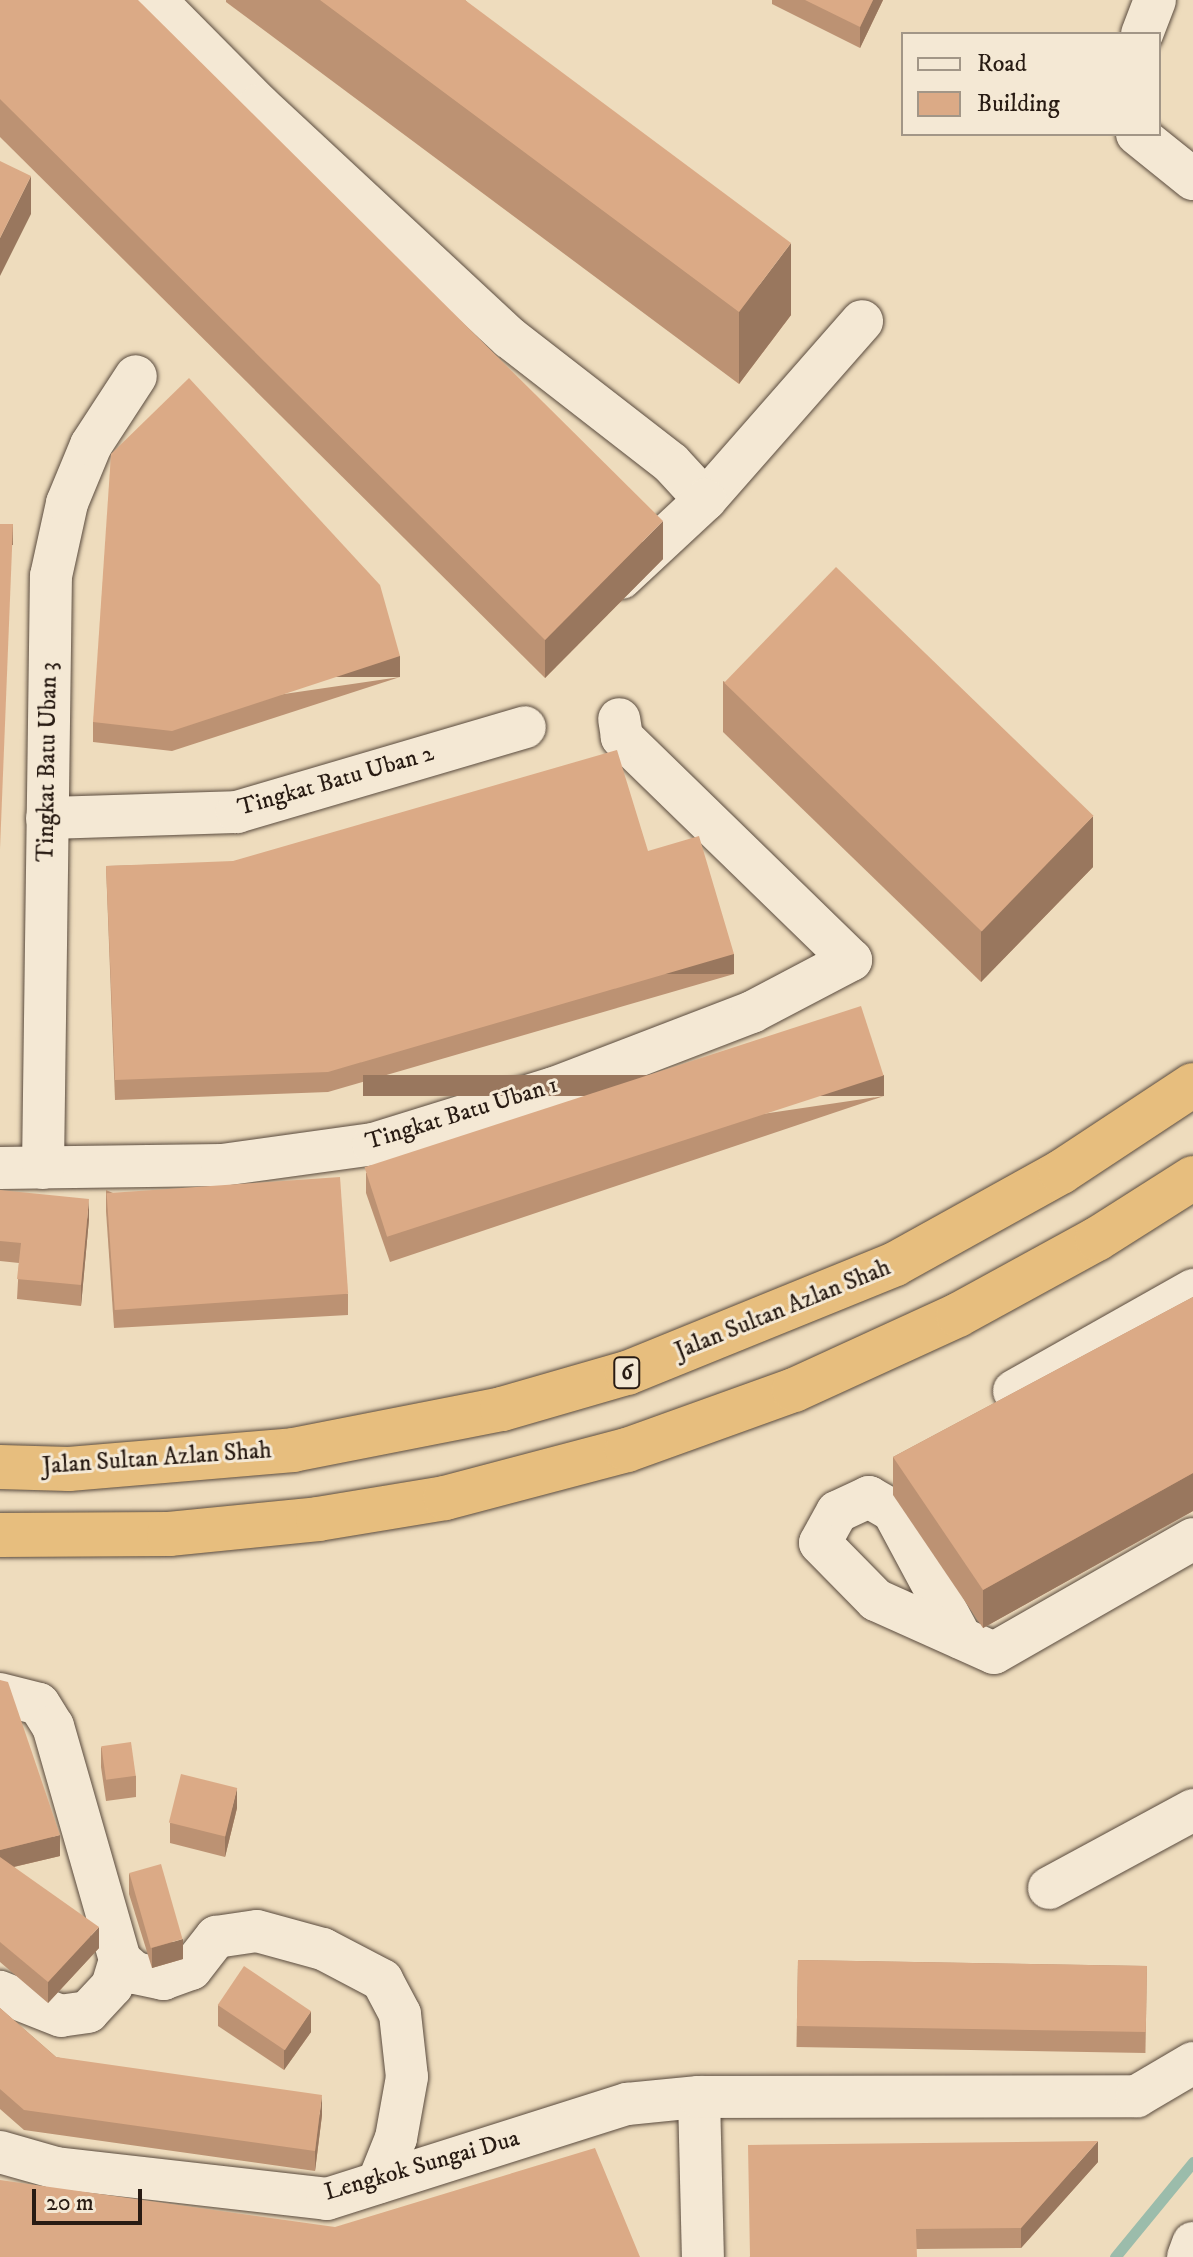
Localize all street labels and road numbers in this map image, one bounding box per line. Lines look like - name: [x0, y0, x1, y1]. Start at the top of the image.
- street label: Tingkat Batu Uban 3: [32, 662, 64, 862]
- street label: Tingkat Batu Uban 2: [235, 739, 437, 823]
- street label: Tingkat Batu Uban 1: [362, 1071, 562, 1157]
- street label: Jalan Sultan Azlan Shah: [671, 1254, 895, 1366]
- road number: 6: [613, 1355, 641, 1391]
- street label: Jalan Sultan Azlan Shah: [41, 1437, 273, 1481]
- street label: Lengkok Sungai Dua: [321, 2124, 523, 2208]

